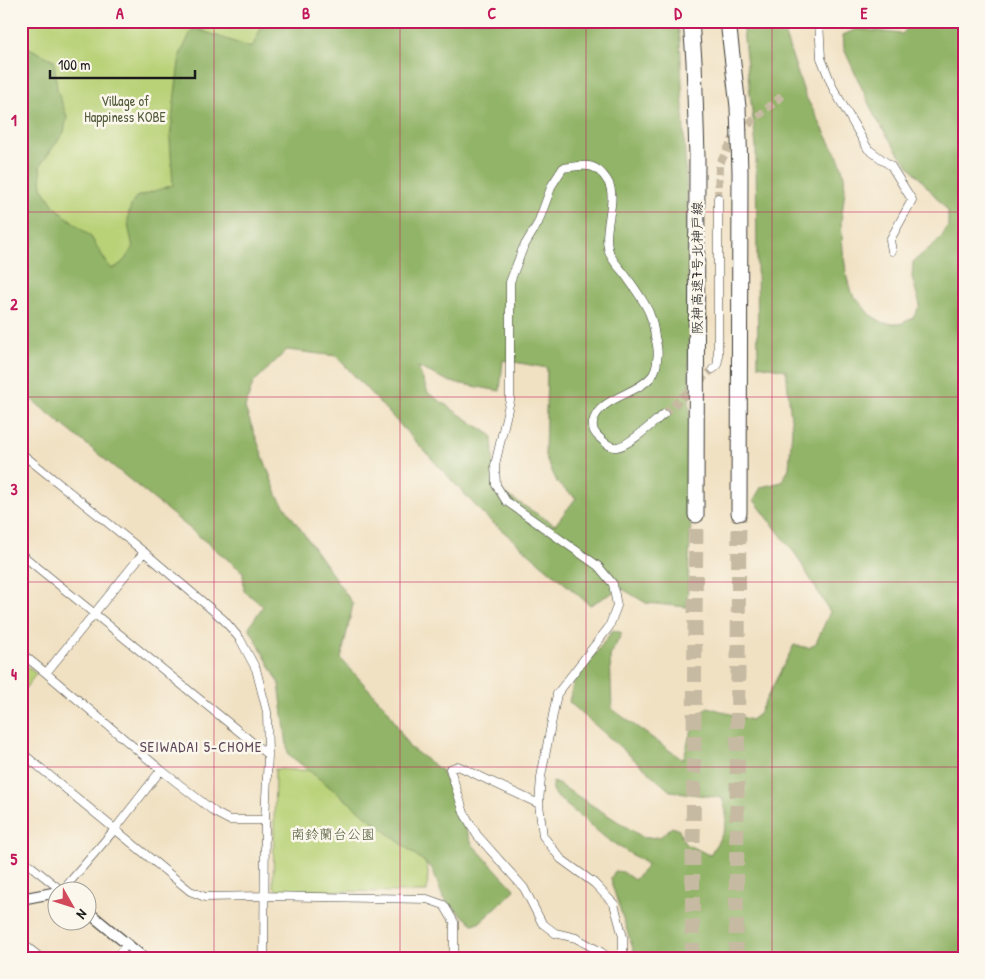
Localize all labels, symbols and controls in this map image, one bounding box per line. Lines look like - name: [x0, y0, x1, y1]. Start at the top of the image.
- text: A: [116, 2, 124, 24]
- text: B: [302, 2, 310, 24]
- text: C: [488, 2, 497, 24]
- text: D: [674, 2, 682, 24]
- text: E: [860, 2, 868, 24]
- scale bar: [50, 48, 195, 80]
- text: 100 m: [58, 54, 91, 75]
- park label: Village of Happiness KOBE: [84, 91, 166, 127]
- text: 1: [11, 109, 17, 131]
- street label: 阪神高速7号北神戸線: [687, 202, 706, 334]
- text: 2: [10, 293, 18, 315]
- text: 3: [10, 478, 18, 500]
- text: 4: [11, 663, 17, 685]
- district label: SEIWADAI 5-CHOME: [140, 736, 262, 757]
- park label: 南鈴蘭台公園: [291, 824, 375, 843]
- text: 5: [11, 848, 18, 870]
- north arrow: [48, 882, 98, 932]
- text: N: [72, 906, 92, 924]

